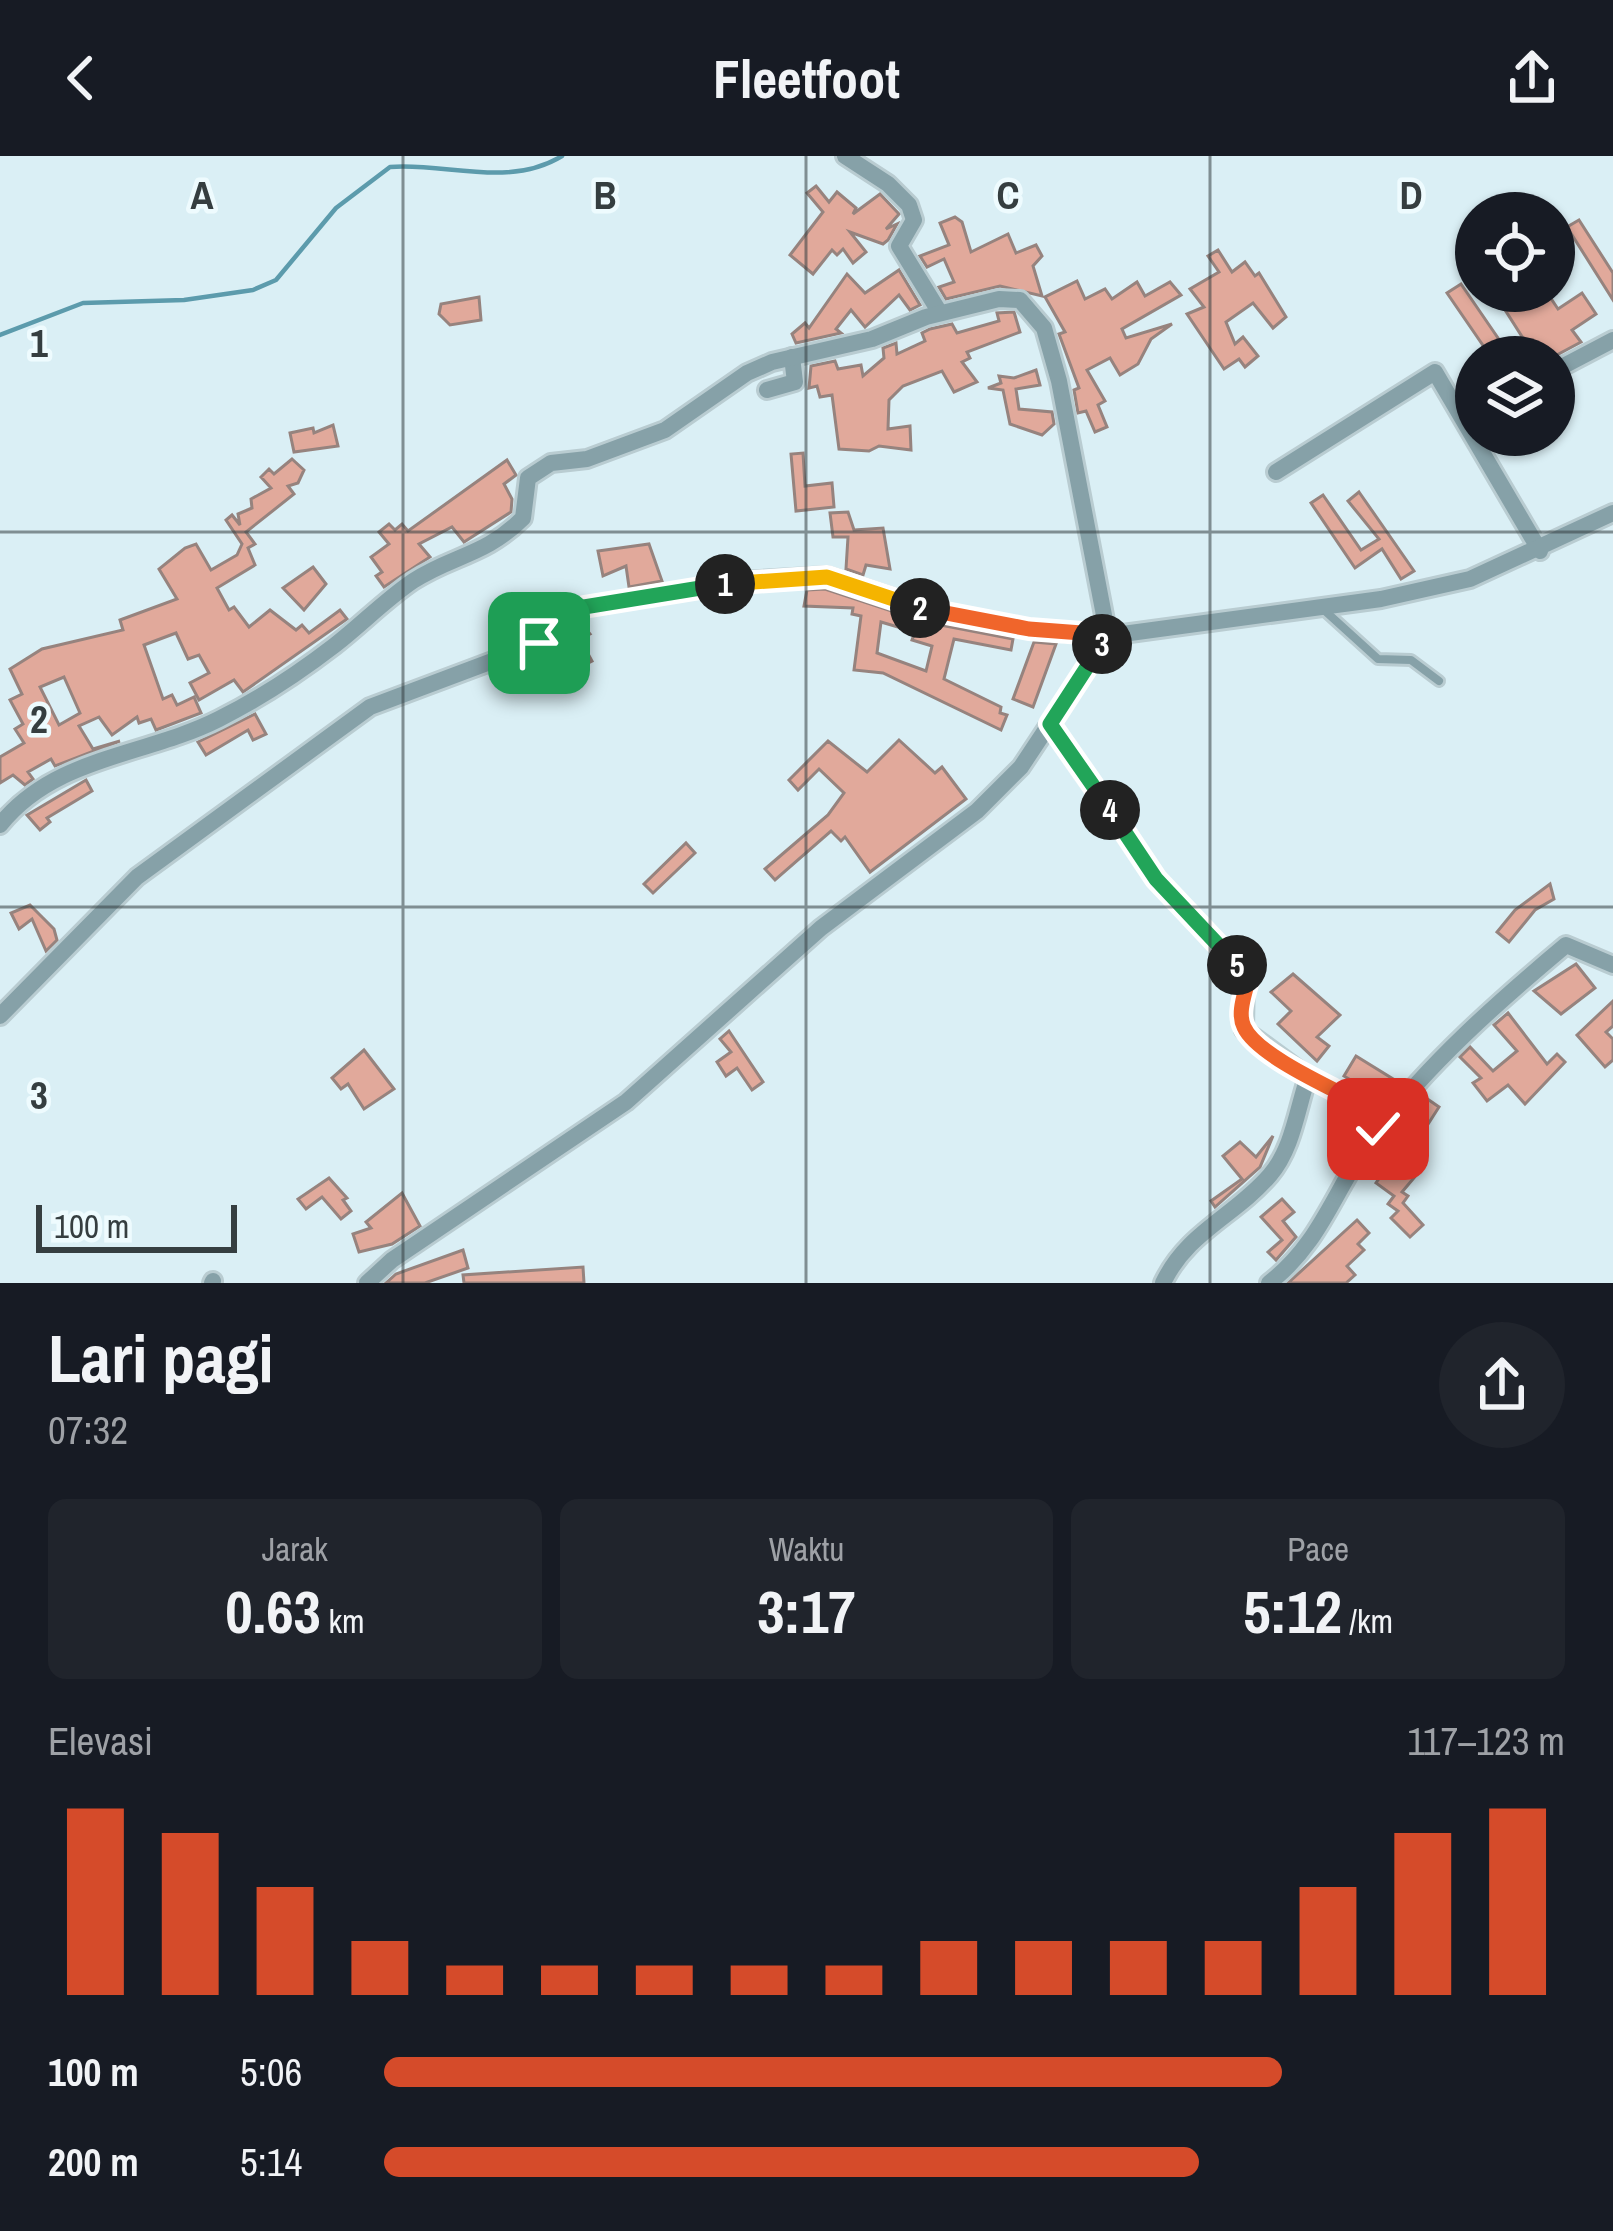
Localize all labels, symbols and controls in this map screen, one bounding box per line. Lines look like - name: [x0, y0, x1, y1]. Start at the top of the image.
- text: Fleetfoot: [713, 42, 900, 115]
- icon: back: [48, 45, 114, 111]
- icon: share: [1499, 45, 1565, 111]
- text: A: [190, 169, 214, 221]
- text: B: [593, 169, 617, 221]
- text: C: [996, 169, 1020, 221]
- text: D: [1399, 169, 1423, 221]
- map controls: [1455, 192, 1575, 456]
- button: locate: [1455, 192, 1575, 312]
- text: 1: [30, 317, 48, 369]
- button: layers: [1455, 336, 1575, 456]
- pin: 1: [695, 554, 755, 614]
- text: 1: [717, 562, 733, 606]
- pin: 2: [890, 578, 950, 638]
- text: 2: [912, 586, 928, 630]
- pin: [488, 592, 590, 694]
- icon: arrive: [506, 610, 572, 676]
- pin: 3: [1072, 614, 1132, 674]
- text: 3: [1094, 622, 1110, 666]
- text: 2: [30, 693, 48, 745]
- pin: 4: [1080, 780, 1140, 840]
- text: 4: [1102, 788, 1118, 832]
- pin: 5: [1207, 935, 1267, 995]
- text: 5: [1229, 943, 1245, 987]
- text: 3: [30, 1069, 48, 1121]
- pin: [1327, 1078, 1429, 1180]
- icon: check: [1345, 1096, 1411, 1162]
- scale bar: [36, 1199, 237, 1252]
- text: 100 m: [54, 1204, 129, 1248]
- text: Lari pagi: [48, 1314, 274, 1403]
- button: share: [1439, 1322, 1565, 1448]
- text: 07:32: [48, 1404, 128, 1456]
- text: Jarak: [262, 1527, 328, 1571]
- text: Waktu: [769, 1527, 844, 1571]
- text: Pace: [1287, 1527, 1349, 1571]
- text: 0.63: [225, 1571, 321, 1652]
- text: 3:17: [757, 1571, 856, 1652]
- text: 5:12: [1243, 1571, 1342, 1652]
- text: km: [321, 1599, 365, 1643]
- text: /km: [1342, 1599, 1393, 1643]
- text: Elevasi: [48, 1715, 153, 1767]
- text: 117–123 m: [1407, 1715, 1565, 1767]
- text: 100 m: [48, 2046, 139, 2098]
- text: 5:06: [240, 2046, 302, 2098]
- text: 200 m: [48, 2136, 139, 2188]
- text: 5:14: [240, 2136, 302, 2188]

